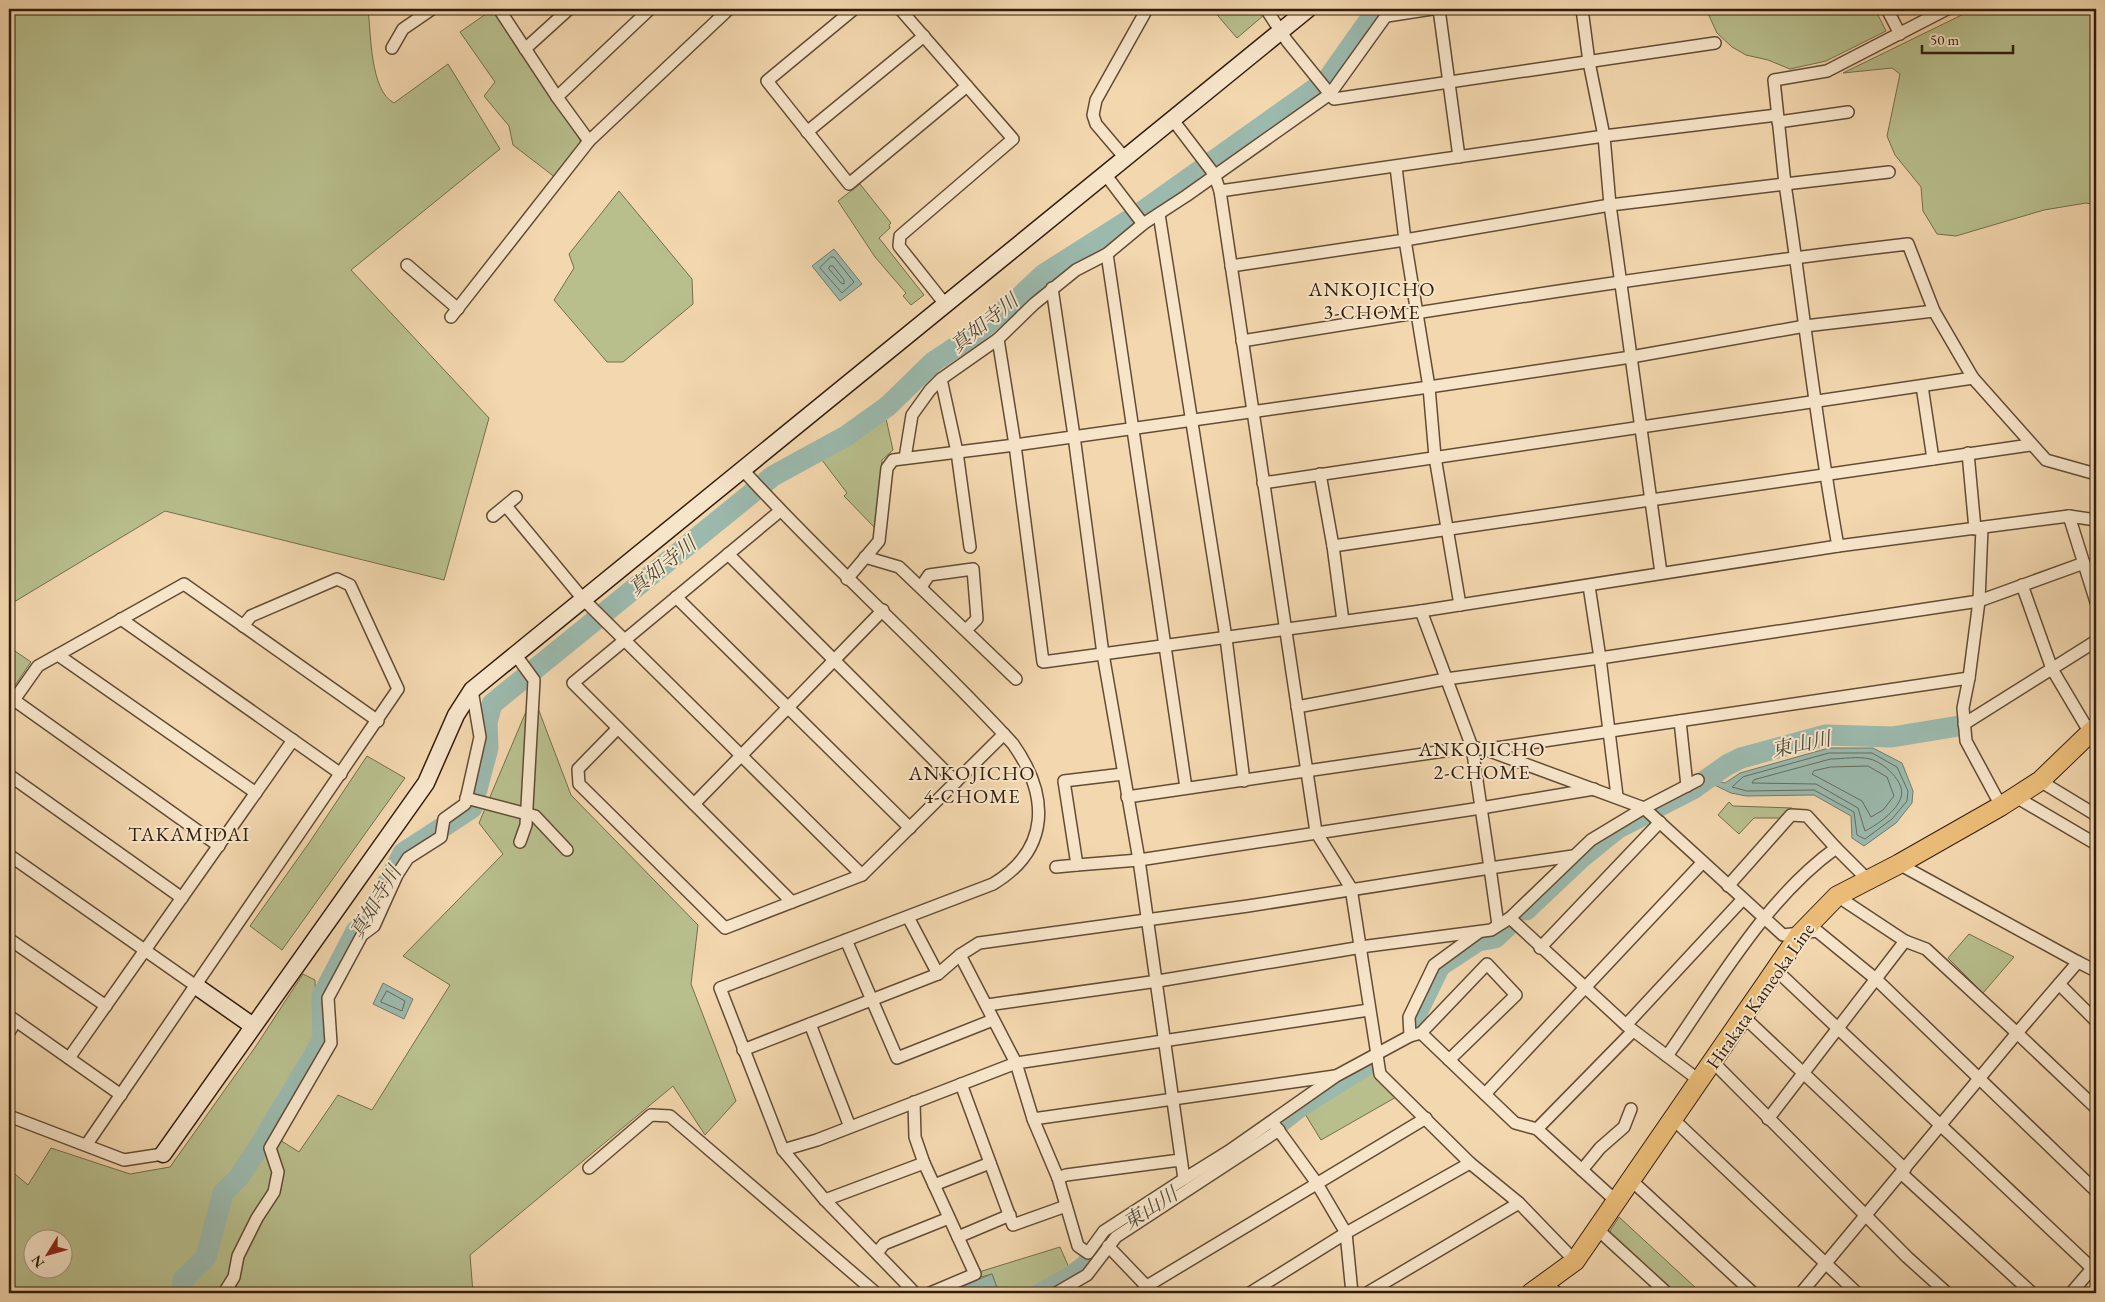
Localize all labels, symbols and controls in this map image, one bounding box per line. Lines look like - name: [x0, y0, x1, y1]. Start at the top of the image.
- scale bar: [1922, 22, 2014, 54]
- text: 50 m: [1930, 30, 1959, 49]
- district label: ANKOJICHO 3-CHOME: [1308, 276, 1435, 325]
- water label: 真如寺川: [945, 286, 1025, 358]
- water label: 真如寺川: [623, 529, 703, 601]
- water label: 東山川: [1769, 725, 1835, 763]
- district label: ANKOJICHO 2-CHOME: [1418, 736, 1545, 785]
- district label: ANKOJICHO 4-CHOME: [908, 760, 1035, 809]
- district label: TAKAMIDAI: [128, 821, 250, 847]
- water label: 真如寺川: [343, 859, 408, 943]
- street label: Hirakata Kameoka Line: [1700, 918, 1820, 1074]
- water label: 東山川: [1118, 1180, 1184, 1235]
- north arrow: [22, 1230, 72, 1280]
- text: N: [27, 1251, 48, 1272]

